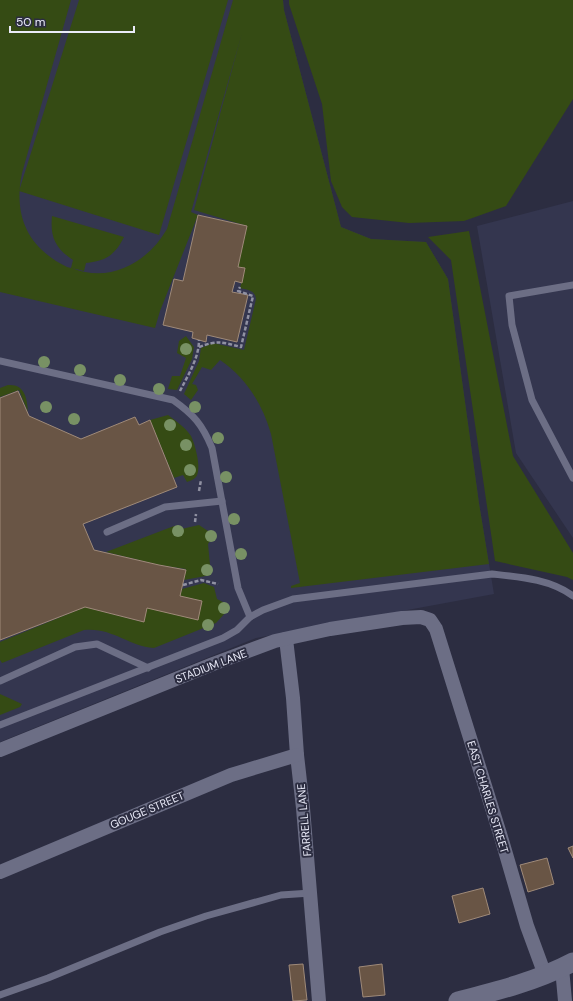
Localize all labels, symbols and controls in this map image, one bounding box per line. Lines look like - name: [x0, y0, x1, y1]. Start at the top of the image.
- scale bar: [10, 8, 134, 34]
- text: 50 m: [16, 14, 45, 30]
- street label: STADIUM LANE: [173, 646, 249, 686]
- street label: EAST CHARLES STREET: [464, 739, 512, 855]
- street label: FARRELL LANE: [294, 783, 314, 857]
- street label: GOUGE STREET: [108, 788, 186, 832]

